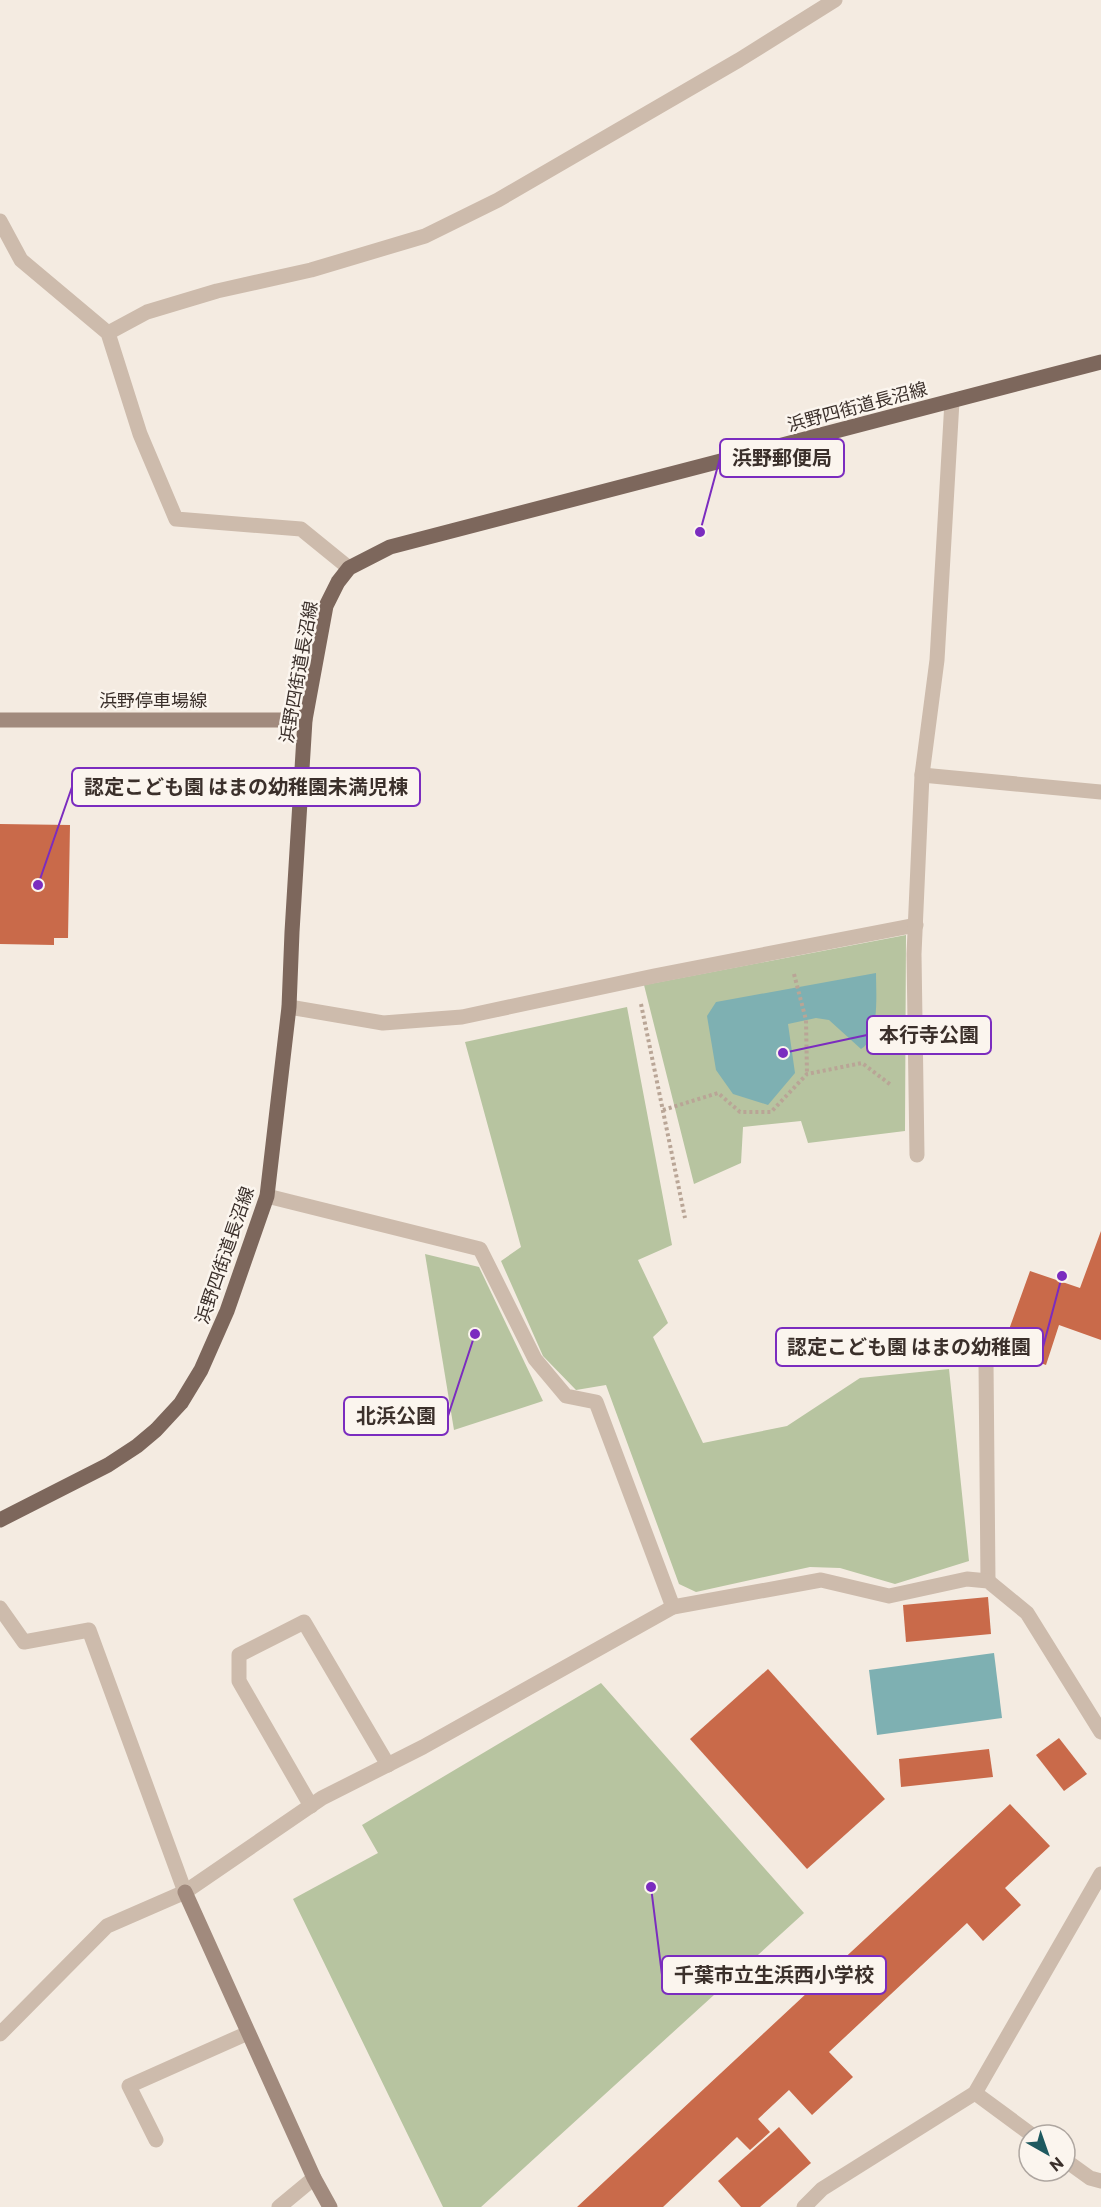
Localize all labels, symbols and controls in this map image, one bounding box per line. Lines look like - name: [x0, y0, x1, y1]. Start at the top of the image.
- street label: 浜野四街道長沼線: [785, 377, 929, 435]
- callout: 浜野郵便局: [720, 439, 844, 477]
- text: 浜野郵便局: [732, 445, 832, 469]
- street label: 浜野四街道長沼線: [275, 599, 321, 745]
- street label: 浜野停車場線: [99, 689, 207, 711]
- callout: 認定こども園 はまの幼稚園未満児棟: [72, 768, 420, 806]
- text: 認定こども園 はまの幼稚園未満児棟: [84, 774, 408, 798]
- callout: 本行寺公園: [867, 1016, 991, 1054]
- text: 本行寺公園: [879, 1022, 979, 1046]
- street label: 浜野四街道長沼線: [190, 1183, 258, 1327]
- callout: 認定こども園 はまの幼稚園: [776, 1328, 1043, 1366]
- text: 認定こども園 はまの幼稚園: [787, 1334, 1031, 1358]
- callout: 北浜公園: [344, 1397, 448, 1435]
- text: 北浜公園: [356, 1403, 436, 1427]
- callout: 千葉市立生浜西小学校: [662, 1956, 886, 1994]
- text: 千葉市立生浜西小学校: [674, 1962, 874, 1986]
- north arrow: [1017, 2123, 1077, 2183]
- text: N: [1046, 2154, 1068, 2176]

